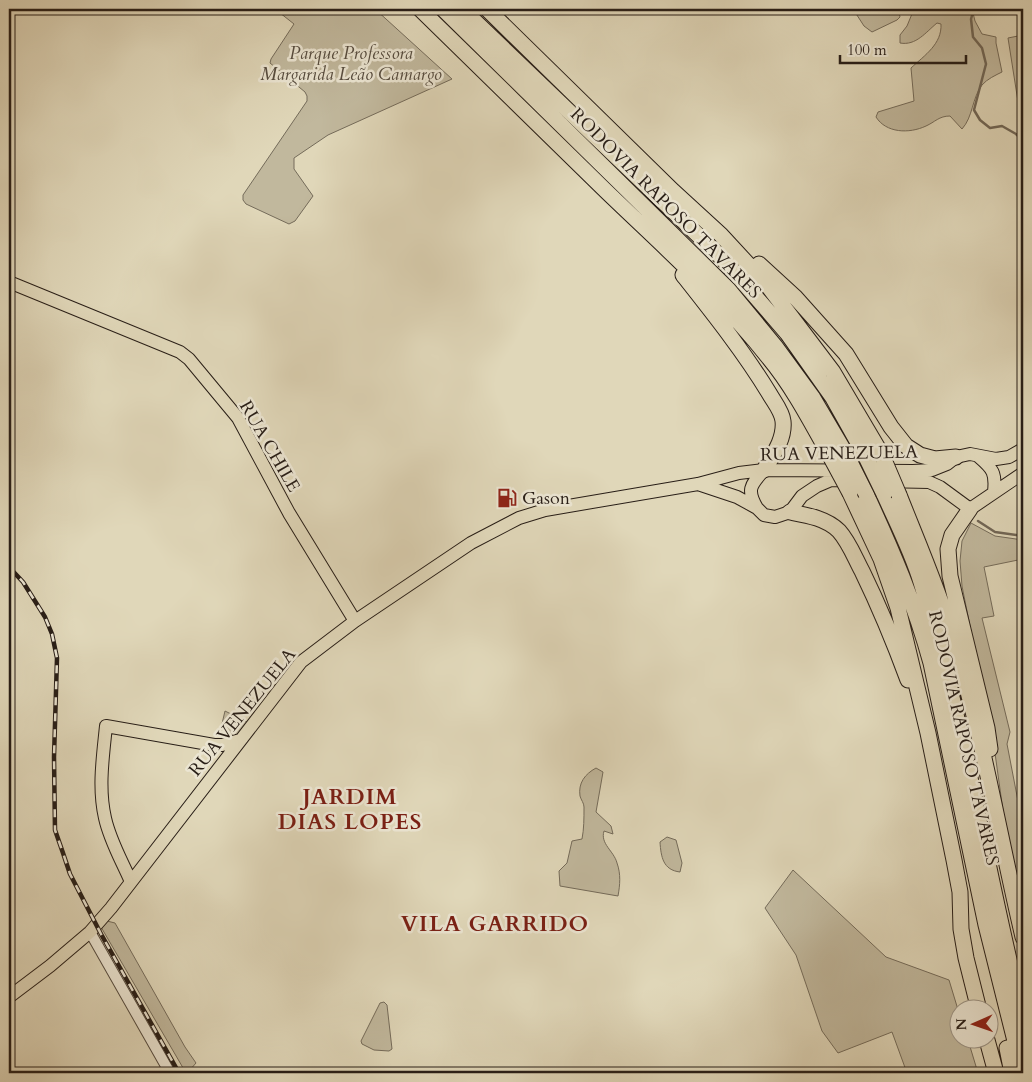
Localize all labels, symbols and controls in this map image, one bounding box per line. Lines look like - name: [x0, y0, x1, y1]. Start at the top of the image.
- scale bar: [840, 32, 966, 64]
- text: 100 m: [847, 40, 887, 60]
- park label: Parque Professora Margarida Leão Camargo: [260, 41, 442, 87]
- street label: RODOVIA RAPOSO TAVARES: [565, 102, 767, 304]
- street label: RUA CHILE: [233, 396, 306, 497]
- street label: RUA VENEZUELA: [760, 440, 918, 467]
- place label: Gason: [522, 486, 571, 511]
- fuel station icon: Gason: [496, 487, 518, 509]
- street label: RODOVIA RAPOSO TAVARES: [922, 608, 1005, 868]
- street label: RUA VENEZUELA: [183, 643, 302, 782]
- district label: JARDIM DIAS LOPES: [278, 782, 422, 837]
- district label: VILA GARRIDO: [401, 909, 589, 939]
- north arrow: [950, 1000, 1000, 1050]
- text: N: [952, 1018, 971, 1031]

